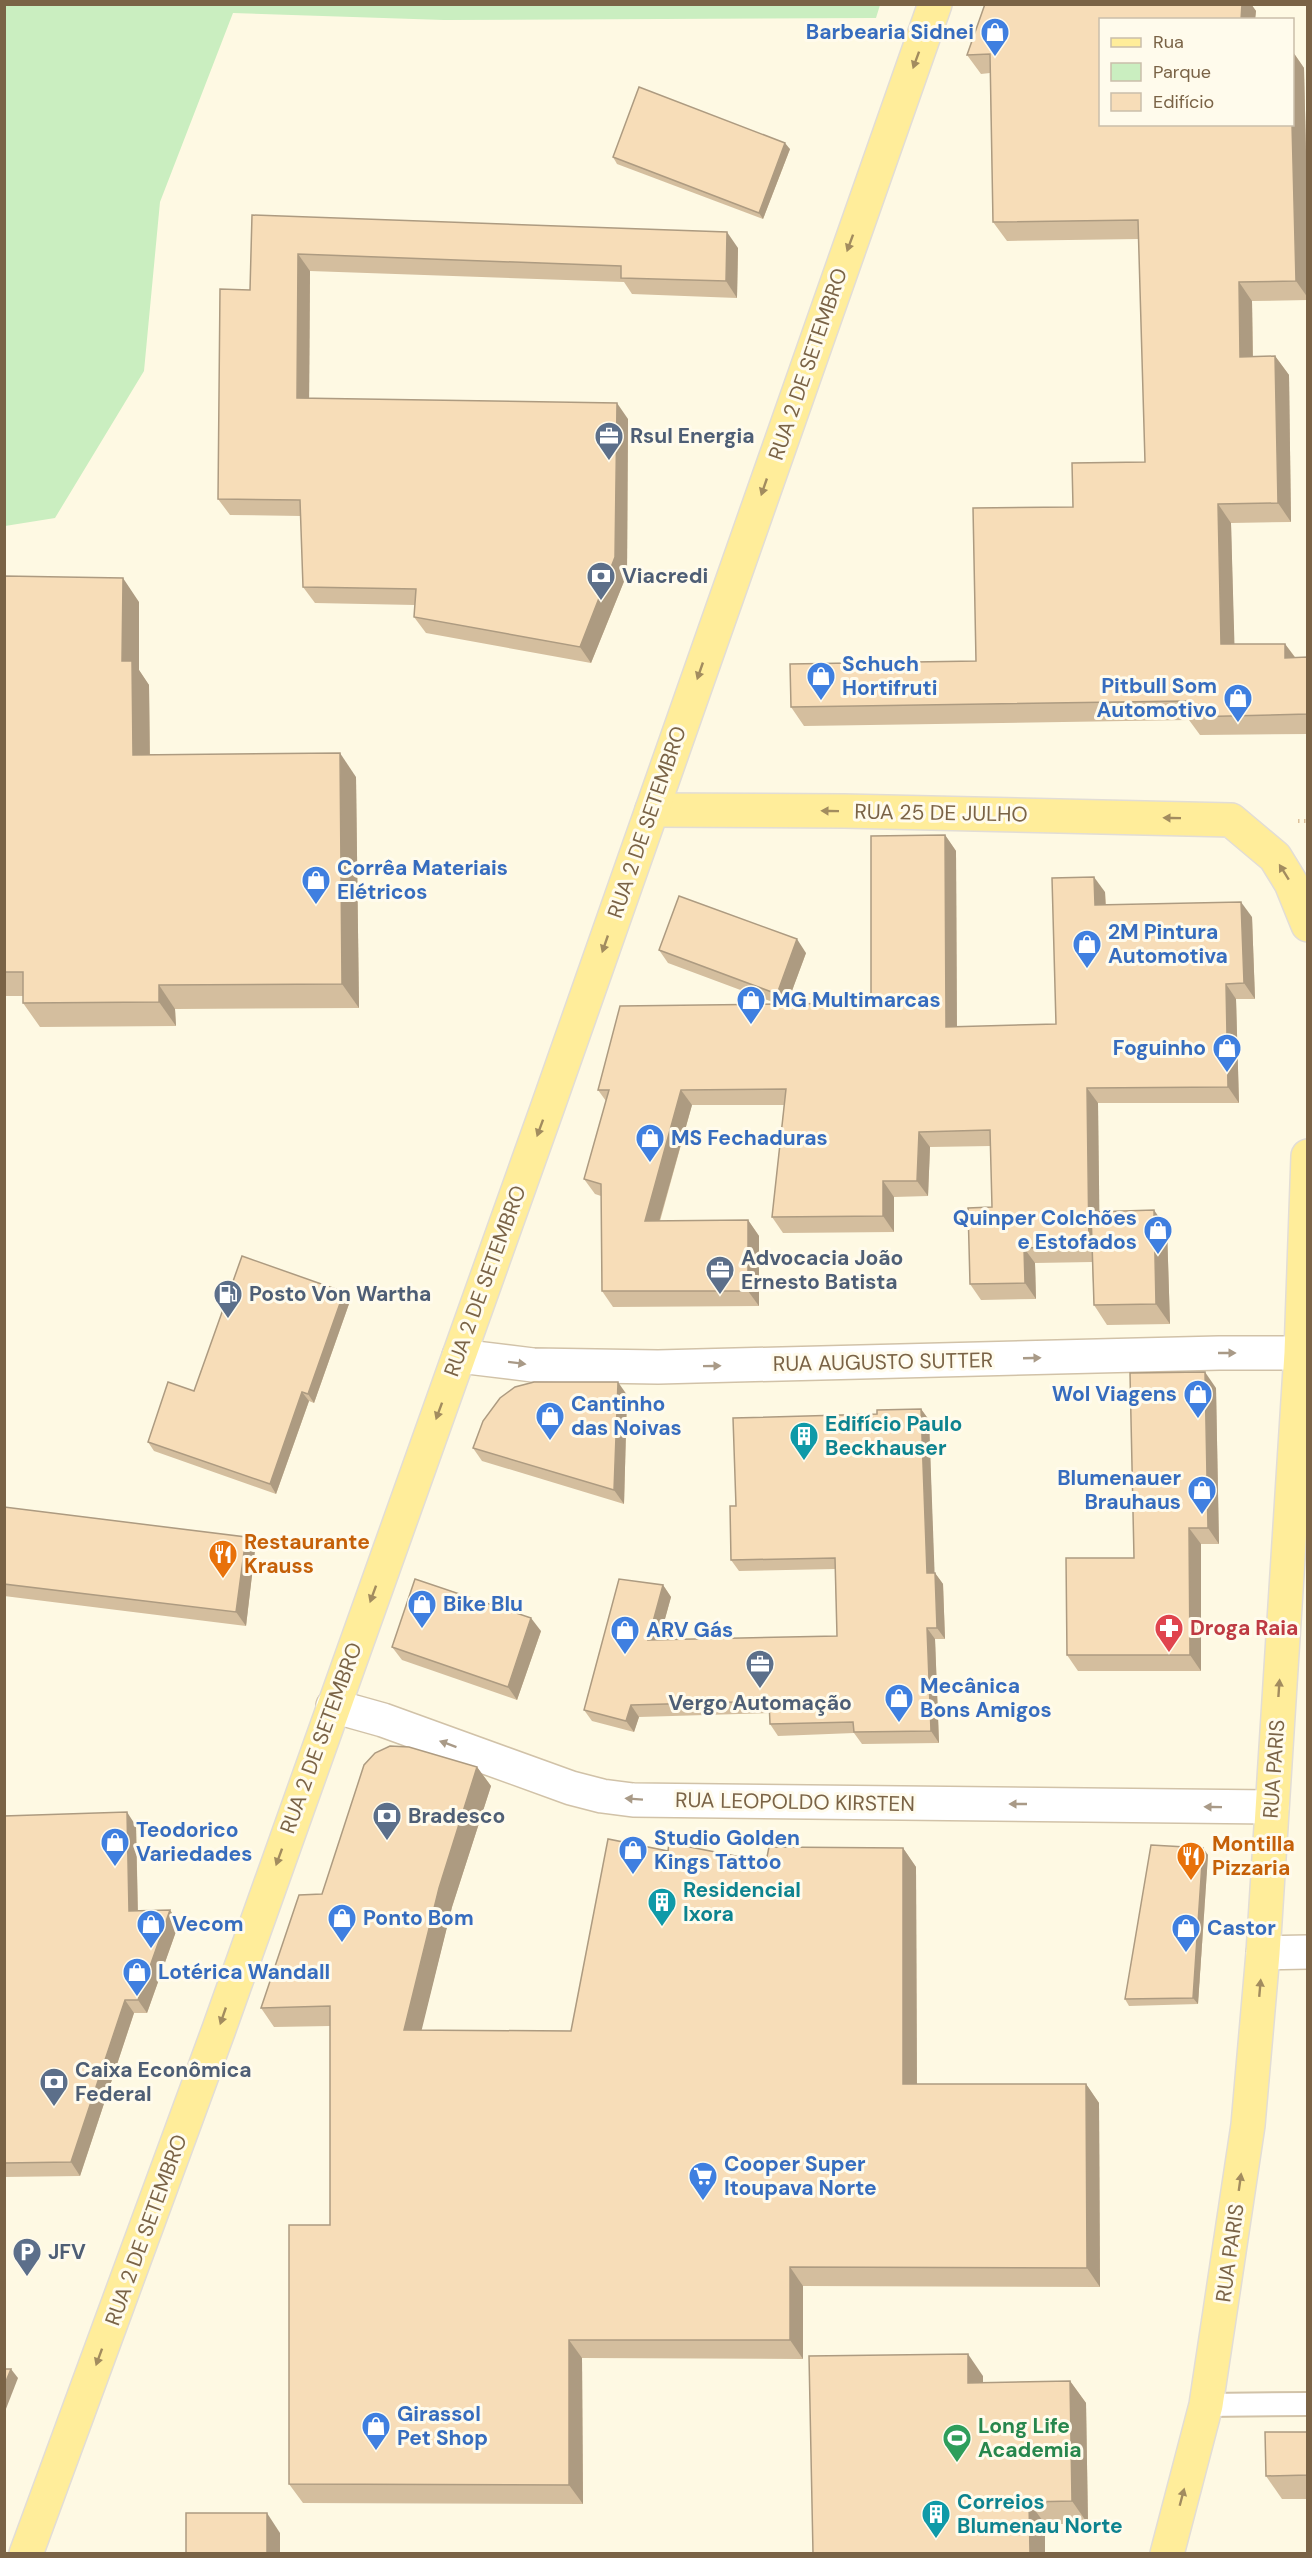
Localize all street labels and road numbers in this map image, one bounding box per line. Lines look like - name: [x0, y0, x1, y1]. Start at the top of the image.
- street label: RUA 2 DE SETEMBRO: [762, 264, 854, 464]
- street label: RUA 2 DE SETEMBRO: [601, 722, 693, 922]
- street label: RUA 25 DE JULHO: [854, 797, 1028, 829]
- street label: RUA 2 DE SETEMBRO: [437, 1182, 533, 1380]
- street label: RUA AUGUSTO SUTTER: [773, 1346, 993, 1378]
- street label: RUA 2 DE SETEMBRO: [273, 1639, 369, 1837]
- street label: RUA PARIS: [1257, 1719, 1291, 1819]
- street label: RUA LEOPOLDO KIRSTEN: [675, 1786, 915, 1818]
- street label: RUA 2 DE SETEMBRO: [98, 2131, 194, 2329]
- street label: RUA PARIS: [1209, 2202, 1251, 2304]

